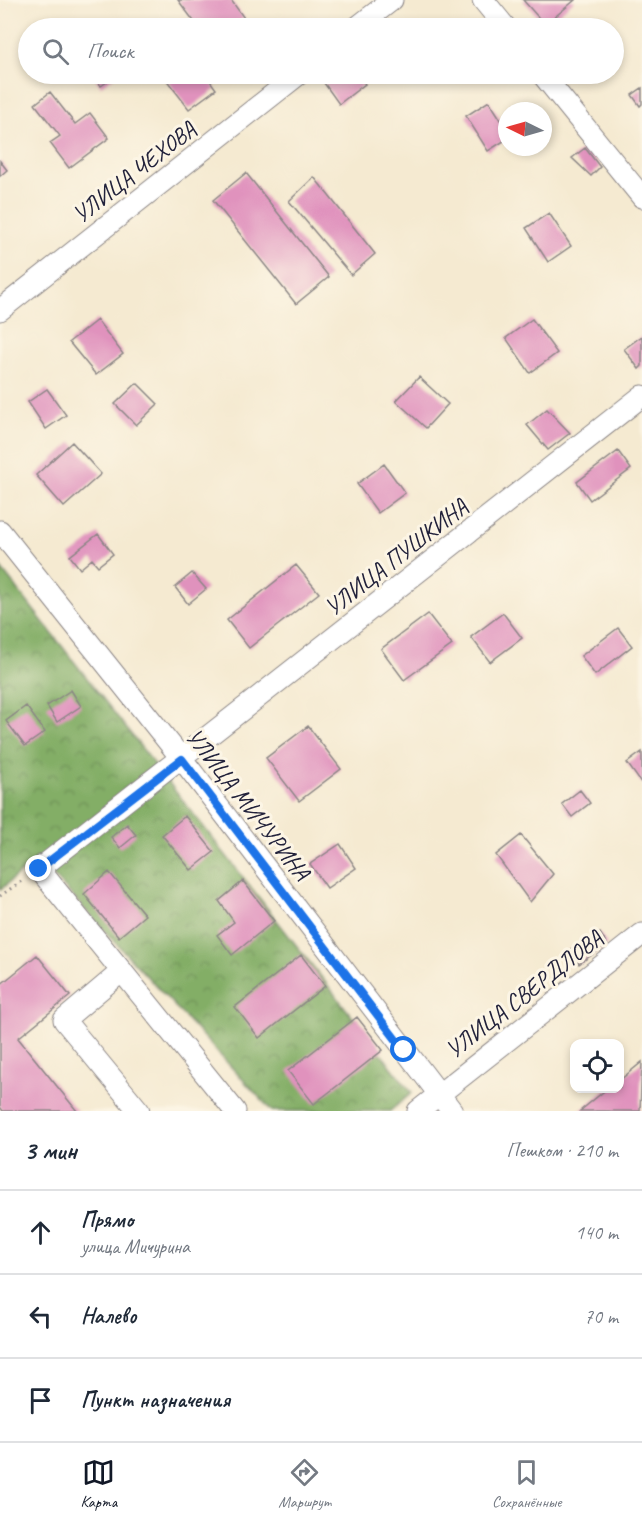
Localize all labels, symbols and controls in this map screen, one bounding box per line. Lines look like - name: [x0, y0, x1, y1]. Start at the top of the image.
- search box: [18, 18, 624, 84]
- icon: search: [39, 35, 72, 68]
- text: Поиск: [87, 37, 133, 65]
- north arrow: [498, 102, 552, 156]
- street label: УЛИЦА ЧЕХОВА: [66, 114, 203, 230]
- street label: УЛИЦА ПУШКИНА: [318, 491, 474, 622]
- street label: УЛИЦА МИЧУРИНА: [179, 722, 317, 887]
- route end: [25, 855, 51, 881]
- street label: УЛИЦА СВЕРДЛОВА: [439, 923, 609, 1065]
- route start: [390, 1036, 416, 1062]
- map controls: [570, 1039, 624, 1093]
- button: locate: [570, 1039, 624, 1093]
- text: 3 мин: [24, 1134, 77, 1167]
- text: Пешком · 210 m: [506, 1138, 618, 1163]
- text: Прямо: [81, 1206, 133, 1234]
- icon: ahead: [24, 1216, 57, 1249]
- text: 140 m: [575, 1220, 618, 1245]
- text: улица Мичурина: [81, 1234, 190, 1259]
- icon: left: [24, 1300, 57, 1333]
- text: Налево: [81, 1302, 137, 1330]
- text: 70 m: [584, 1304, 618, 1329]
- icon: arrive: [24, 1384, 57, 1417]
- text: Пункт назначения: [81, 1386, 230, 1414]
- tab: Карта: [81, 1456, 117, 1512]
- tab: Маршрут: [278, 1456, 331, 1512]
- tab: Сохранённые: [492, 1456, 561, 1512]

